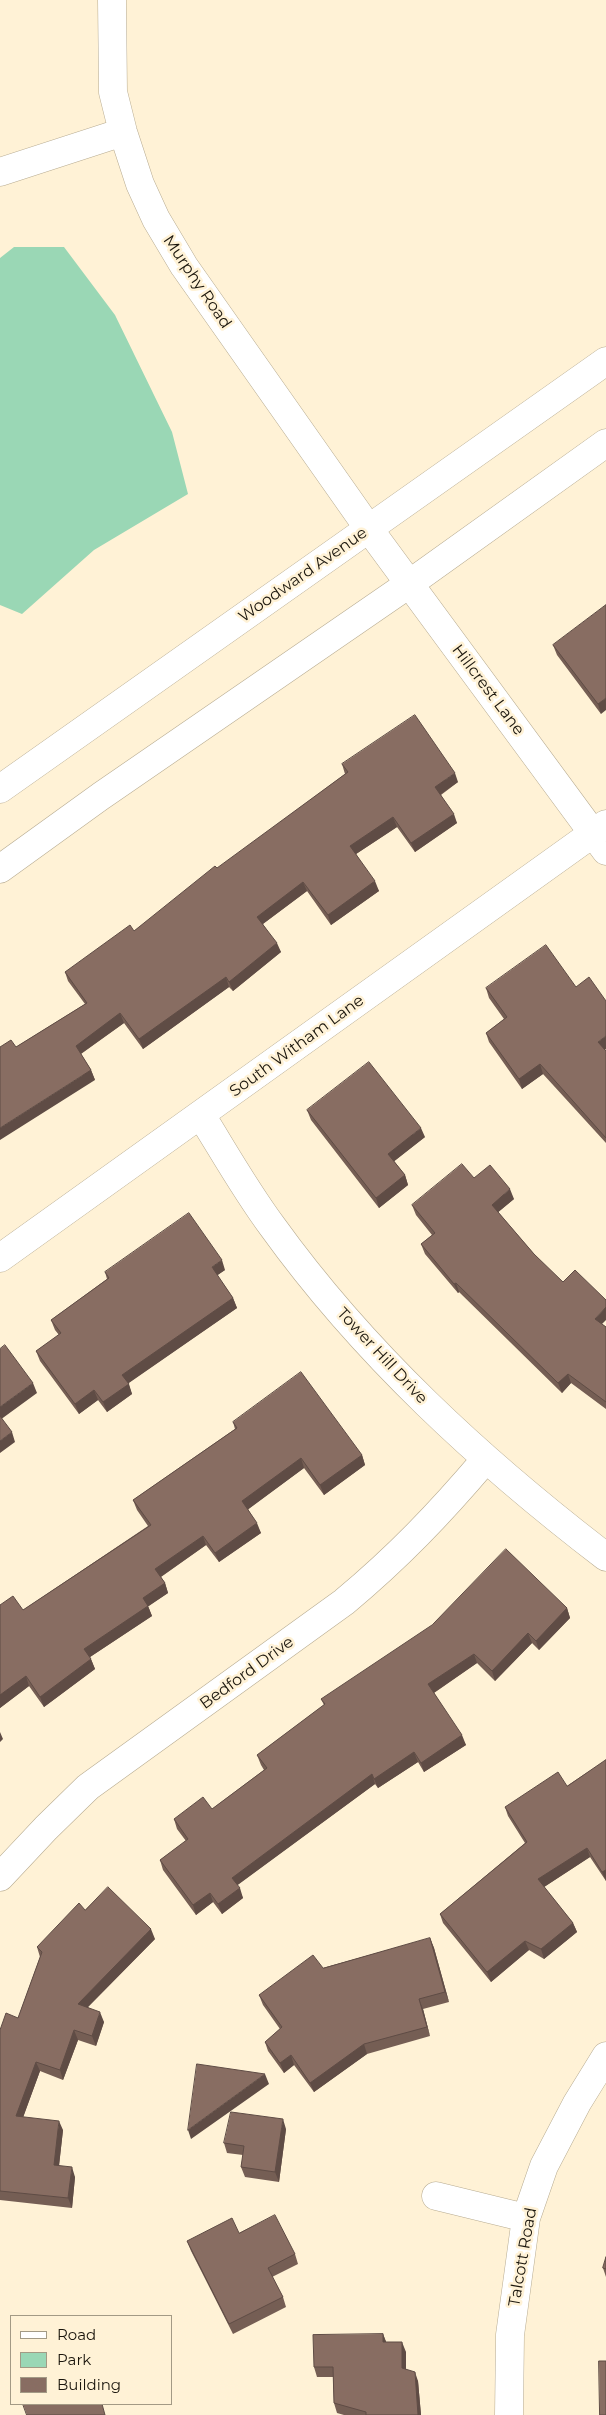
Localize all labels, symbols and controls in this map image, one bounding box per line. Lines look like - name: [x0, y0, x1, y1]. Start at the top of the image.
- street label: Murphy Road: [159, 232, 235, 332]
- street label: Woodward Avenue: [235, 523, 371, 627]
- street label: Hillcrest Lane: [448, 641, 528, 739]
- street label: South Witham Lane: [226, 991, 368, 1101]
- street label: Tower Hill Drive: [333, 1304, 431, 1408]
- street label: Bedford Drive: [196, 1633, 298, 1713]
- street label: Talcott Road: [505, 2206, 541, 2308]
- legend: [10, 2315, 172, 2405]
- text: Road: [57, 2325, 96, 2344]
- text: Park: [57, 2350, 91, 2369]
- text: Building: [57, 2375, 121, 2394]

